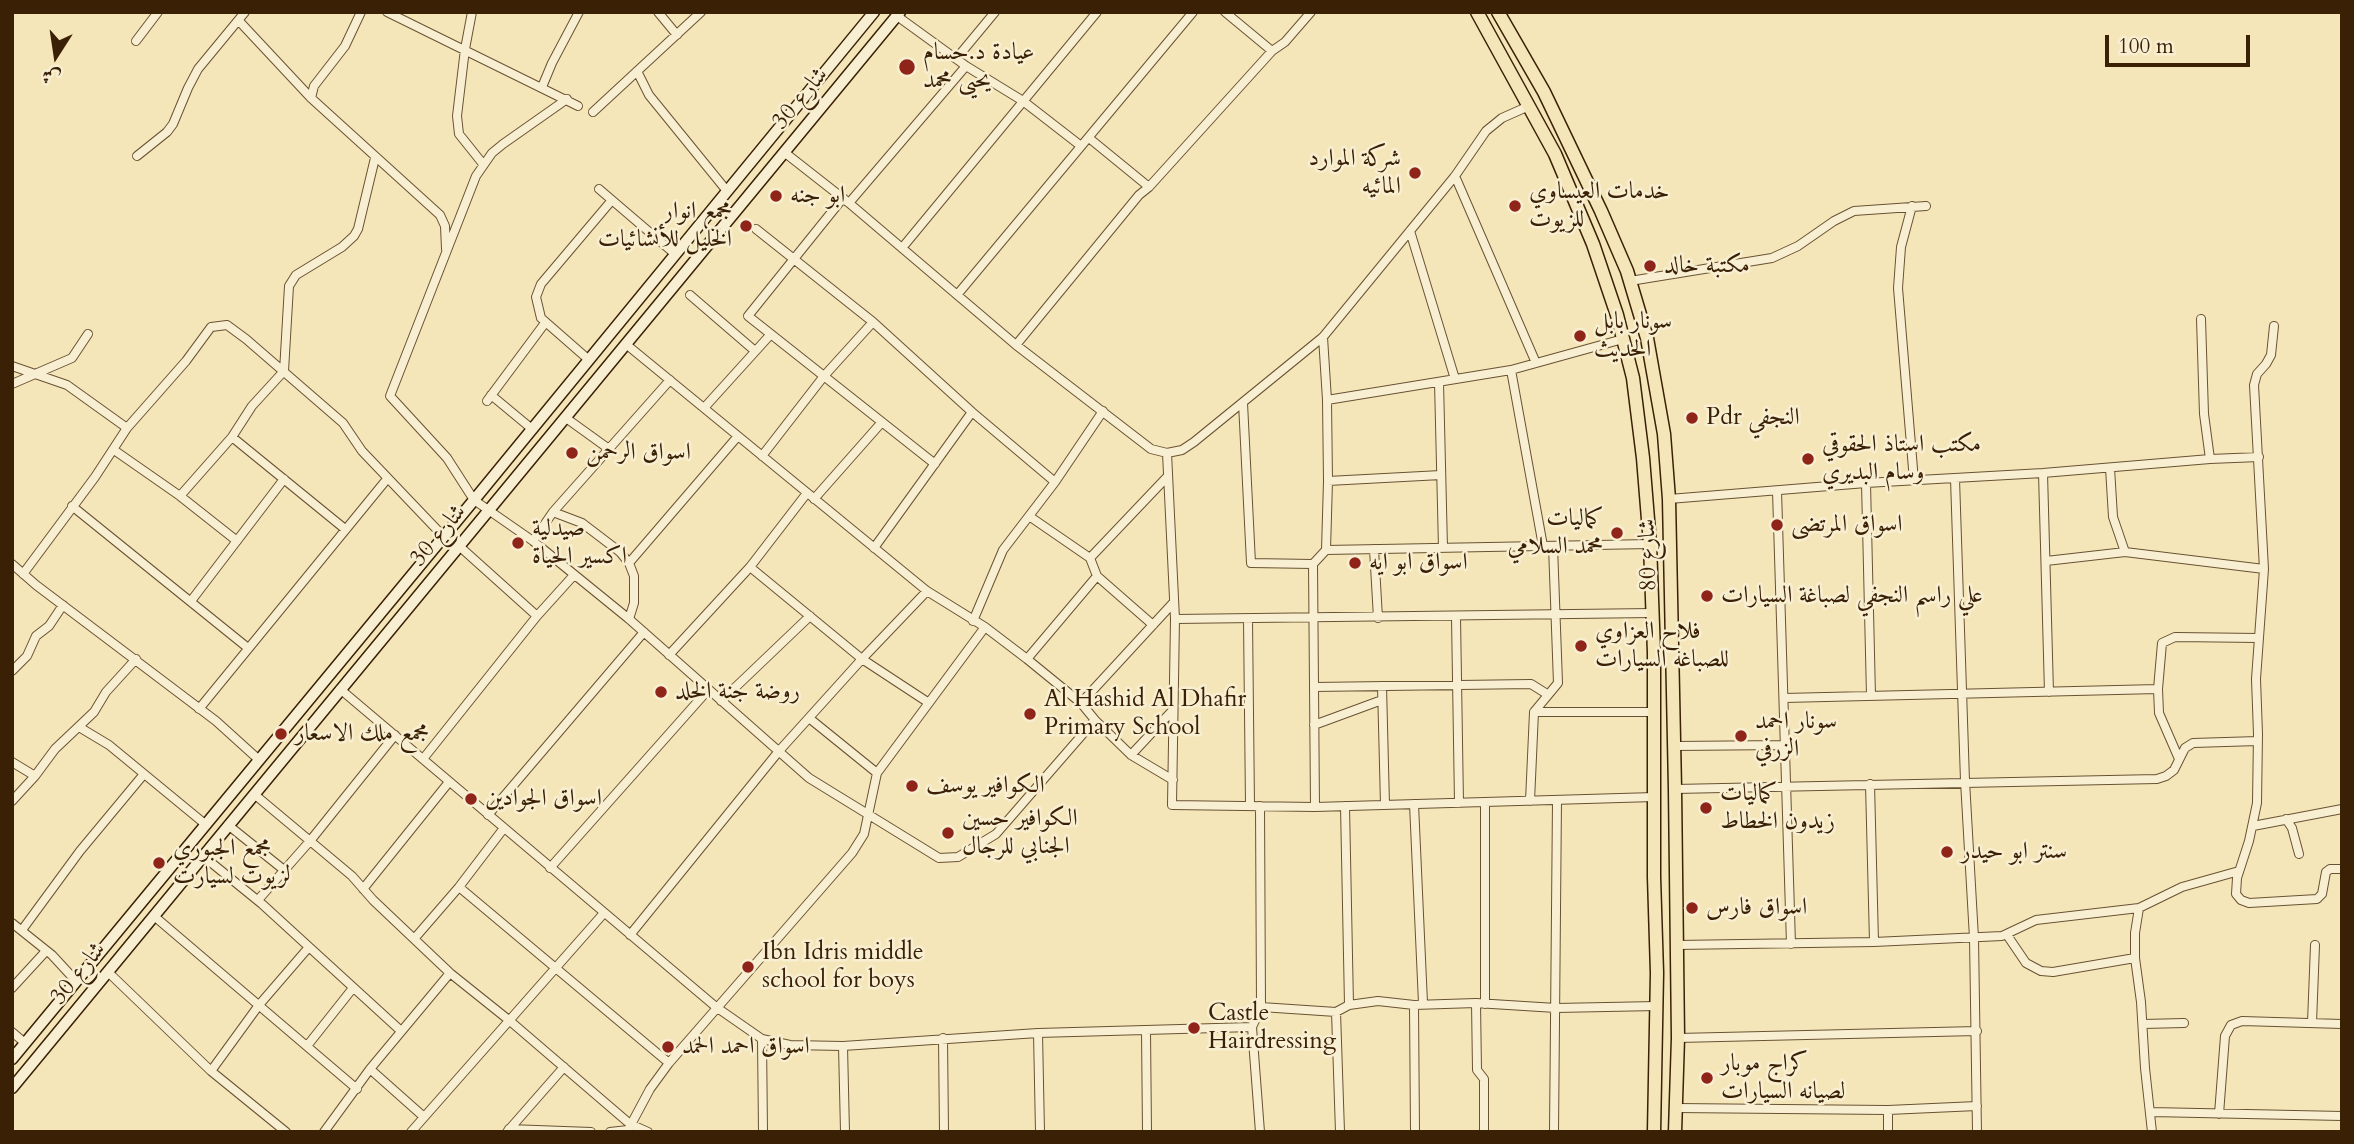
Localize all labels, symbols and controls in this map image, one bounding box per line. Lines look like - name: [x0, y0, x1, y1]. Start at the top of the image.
- north arrow: [21, 21, 91, 91]
- scale bar: [2109, 21, 2254, 65]
- text: 100 m: [2118, 32, 2174, 61]
- place label: عيادة د.حسام يحيى محمد: [923, 39, 1034, 95]
- marker: عيادة د.حسام يحيى محمد: [897, 57, 917, 77]
- text: ش: [40, 62, 64, 91]
- street label: شارع 30: [767, 62, 835, 136]
- place label: شركة الموارد المائيه: [1308, 145, 1401, 201]
- marker: شركة الموارد المائيه: [1407, 165, 1423, 181]
- place label: خدمات العيساوي للزيوت: [1529, 178, 1669, 234]
- place label: ابو جنه: [790, 182, 845, 210]
- marker: ابو جنه: [768, 188, 784, 204]
- place label: مجمع انوار الخليل للأنشائيات: [598, 198, 732, 254]
- marker: خدمات العيساوي للزيوت: [1507, 198, 1523, 214]
- marker: مجمع انوار الخليل للأنشائيات: [738, 218, 754, 234]
- place label: مكتبة خالد: [1664, 252, 1750, 280]
- marker: مكتبة خالد: [1642, 258, 1658, 274]
- place label: سونار بابل الحديث: [1594, 308, 1672, 364]
- marker: سونار بابل الحديث: [1572, 328, 1588, 344]
- place label: Pdr النجفي: [1706, 404, 1800, 432]
- marker: Pdr النجفي: [1684, 410, 1700, 426]
- place label: مكتب استاذ الحقوقي وسام البديري: [1822, 431, 1981, 487]
- place label: اسواق الرحمن: [586, 439, 691, 467]
- marker: اسواق الرحمن: [564, 445, 580, 461]
- marker: مكتب استاذ الحقوقي وسام البديري: [1800, 451, 1816, 467]
- street label: شارع 30: [405, 499, 473, 573]
- place label: كماليات محمد السلامي: [1507, 505, 1603, 561]
- place label: اسواق المرتضى: [1791, 511, 1903, 539]
- place label: صيدلية اكسير الحياة: [532, 515, 627, 571]
- marker: اسواق المرتضى: [1769, 517, 1785, 533]
- street label: شارع 80: [1634, 518, 1664, 592]
- marker: كماليات محمد السلامي: [1609, 525, 1625, 541]
- marker: صيدلية اكسير الحياة: [510, 535, 526, 551]
- place label: اسواق ابو ايه: [1369, 549, 1468, 577]
- marker: اسواق ابو ايه: [1347, 555, 1363, 571]
- place label: علي راسم النجفي لصباغة السيارات: [1721, 582, 1983, 610]
- marker: علي راسم النجفي لصباغة السيارات: [1699, 588, 1715, 604]
- place label: فلاح العزاوي للصباغه السيارات: [1595, 618, 1729, 674]
- marker: فلاح العزاوي للصباغه السيارات: [1573, 638, 1589, 654]
- place label: روضة جنة الخلد: [675, 678, 800, 706]
- marker: روضة جنة الخلد: [653, 684, 669, 700]
- place label: Al Hashid Al Dhafir Primary School: [1044, 686, 1246, 742]
- marker: Al Hashid Al Dhafir Primary School: [1022, 706, 1038, 722]
- place label: سونار احمد الزرفي: [1755, 708, 1837, 764]
- place label: مجمع ملك الاسعار: [295, 720, 429, 748]
- marker: مجمع ملك الاسعار: [273, 726, 289, 742]
- marker: سونار احمد الزرفي: [1733, 728, 1749, 744]
- place label: الكوافير يوسف: [926, 772, 1045, 800]
- marker: الكوافير يوسف: [904, 778, 920, 794]
- place label: كماليات زيدون الخطاط: [1720, 780, 1835, 836]
- place label: اسواق الجوادين: [485, 785, 602, 813]
- marker: اسواق الجوادين: [463, 791, 479, 807]
- marker: كماليات زيدون الخطاط: [1698, 800, 1714, 816]
- place label: الكوافير حسين الجنابي للرجال: [962, 805, 1078, 861]
- marker: الكوافير حسين الجنابي للرجال: [940, 825, 956, 841]
- place label: مجمع الجبوري لزيوت لسيارت: [173, 835, 291, 891]
- place label: سنتر ابو حيدر: [1961, 838, 2067, 866]
- marker: سنتر ابو حيدر: [1939, 844, 1955, 860]
- marker: مجمع الجبوري لزيوت لسيارت: [151, 855, 167, 871]
- place label: اسواق فارس: [1706, 894, 1807, 922]
- marker: اسواق فارس: [1684, 900, 1700, 916]
- street label: شارع 30: [45, 937, 113, 1011]
- place label: Ibn Idris middle school for boys: [762, 939, 924, 995]
- marker: Ibn Idris middle school for boys: [740, 959, 756, 975]
- place label: Castle Hairdressing: [1208, 1000, 1336, 1056]
- marker: Castle Hairdressing: [1186, 1020, 1202, 1036]
- place label: اسواق احمد الحمد: [682, 1033, 810, 1061]
- marker: اسواق احمد الحمد: [660, 1039, 676, 1055]
- place label: كراج موبار لصيانه السيارات: [1721, 1050, 1845, 1106]
- marker: كراج موبار لصيانه السيارات: [1699, 1070, 1715, 1086]

